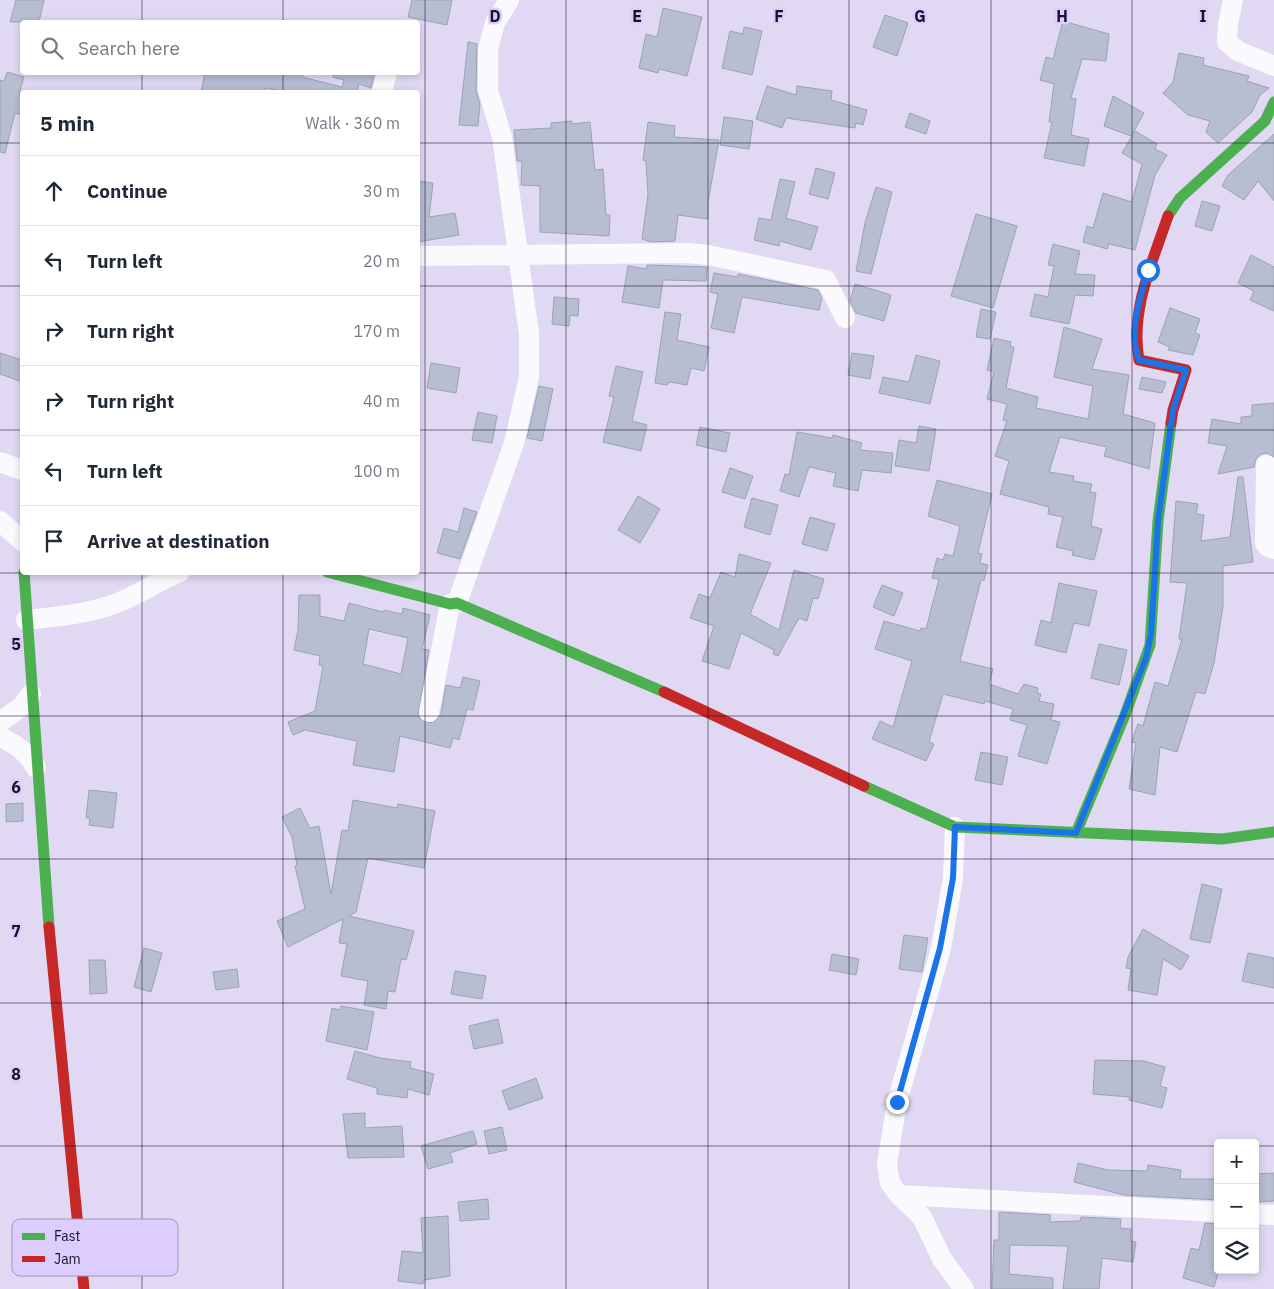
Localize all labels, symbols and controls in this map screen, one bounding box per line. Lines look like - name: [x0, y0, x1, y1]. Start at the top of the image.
- text: D: [489, 6, 501, 26]
- text: E: [632, 6, 642, 26]
- text: F: [774, 6, 784, 26]
- text: G: [914, 6, 926, 26]
- text: H: [1056, 6, 1068, 26]
- text: I: [1200, 6, 1207, 26]
- search box: [20, 20, 420, 75]
- icon: search: [38, 34, 66, 62]
- text: Search here: [78, 36, 180, 60]
- text: 5 min: [40, 109, 95, 137]
- text: Walk · 360 m: [305, 113, 400, 133]
- icon: ahead: [40, 177, 68, 205]
- text: Continue: [87, 179, 167, 203]
- text: 30 m: [363, 181, 400, 201]
- icon: left: [40, 247, 68, 275]
- text: Turn left: [87, 249, 163, 273]
- text: 20 m: [363, 251, 400, 271]
- route start: [1137, 259, 1160, 282]
- icon: right: [40, 317, 68, 345]
- text: Turn right: [87, 319, 174, 343]
- text: 170 m: [353, 321, 400, 341]
- icon: right: [40, 387, 68, 415]
- text: Turn right: [87, 389, 174, 413]
- text: 40 m: [363, 391, 400, 411]
- icon: left: [40, 457, 68, 485]
- text: Turn left: [87, 459, 163, 483]
- text: 100 m: [353, 461, 400, 481]
- icon: arrive: [40, 527, 68, 555]
- text: Arrive at destination: [87, 529, 270, 553]
- text: 5: [11, 634, 21, 654]
- text: 6: [11, 777, 21, 797]
- text: 7: [11, 921, 21, 941]
- text: 8: [11, 1064, 21, 1084]
- route end: [886, 1091, 909, 1114]
- map controls: [1214, 1139, 1259, 1274]
- button: +: [1214, 1139, 1259, 1184]
- button: −: [1214, 1184, 1259, 1229]
- legend: [12, 1219, 178, 1276]
- text: Fast: [54, 1227, 80, 1245]
- button: layers: [1214, 1229, 1259, 1274]
- text: Jam: [54, 1250, 81, 1268]

